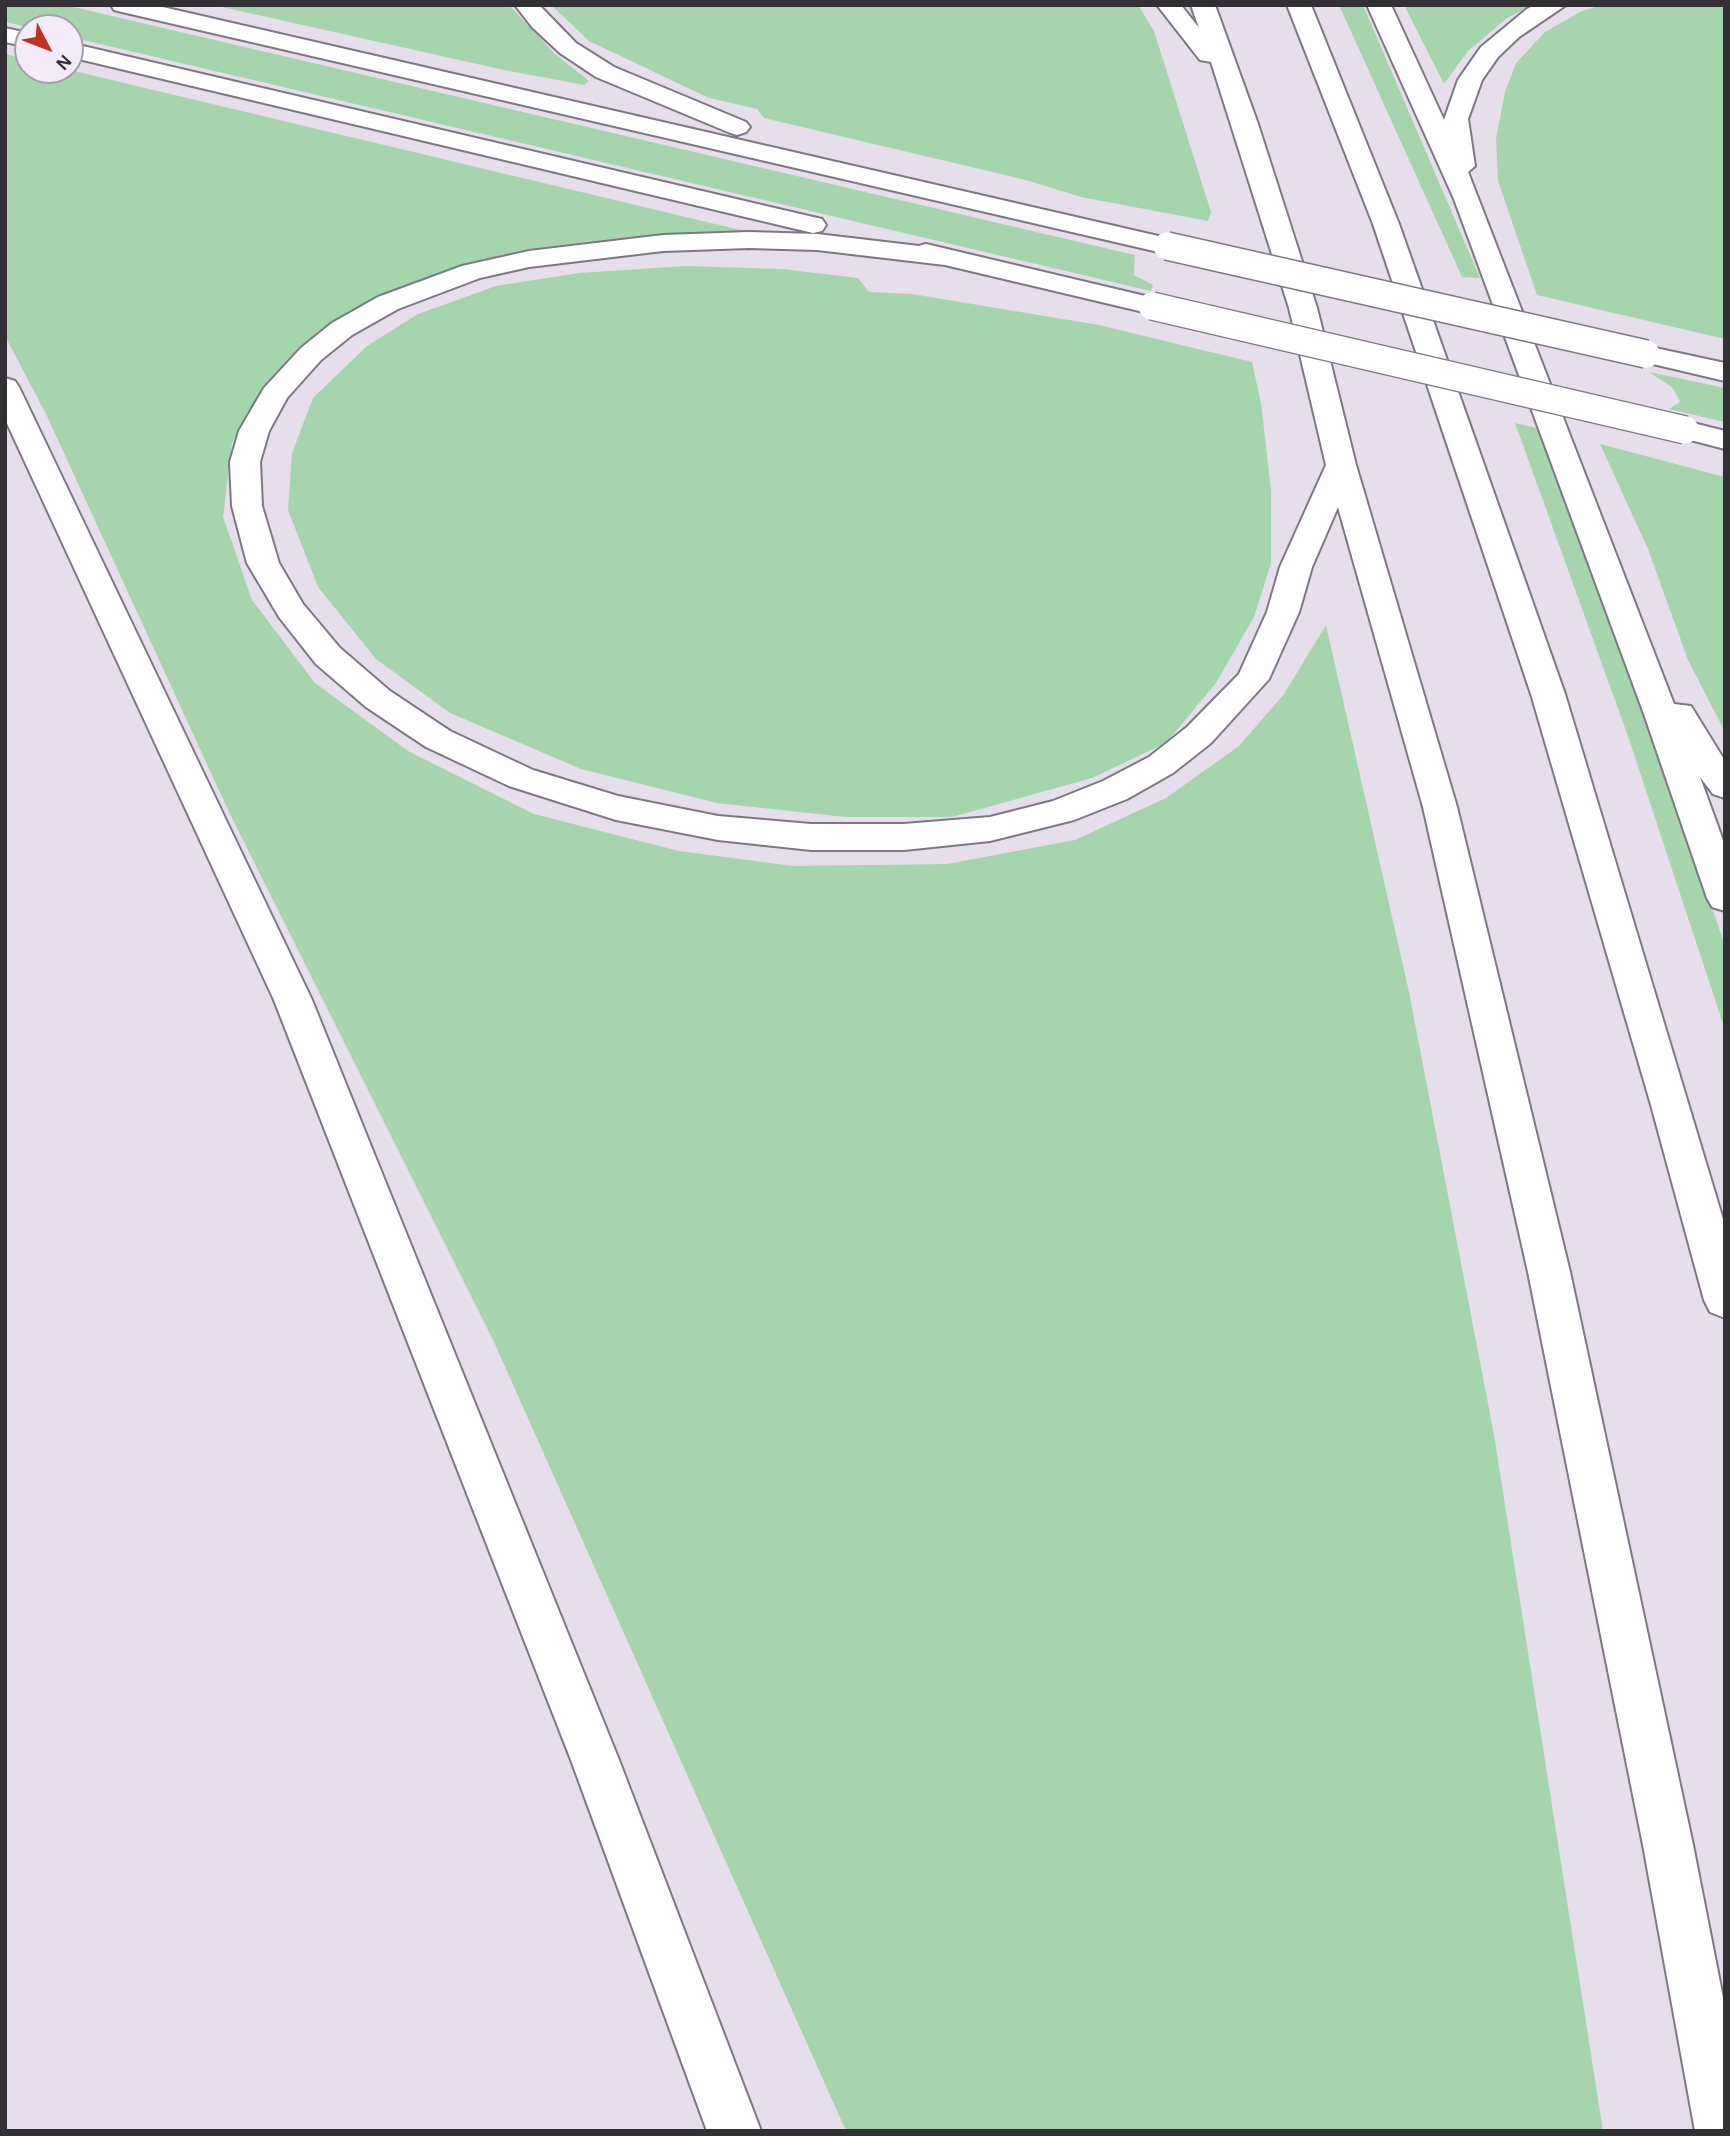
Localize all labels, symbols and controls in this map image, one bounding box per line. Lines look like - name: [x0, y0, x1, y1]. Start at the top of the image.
- north arrow: [14, 14, 84, 84]
- text: N: [52, 51, 75, 73]

